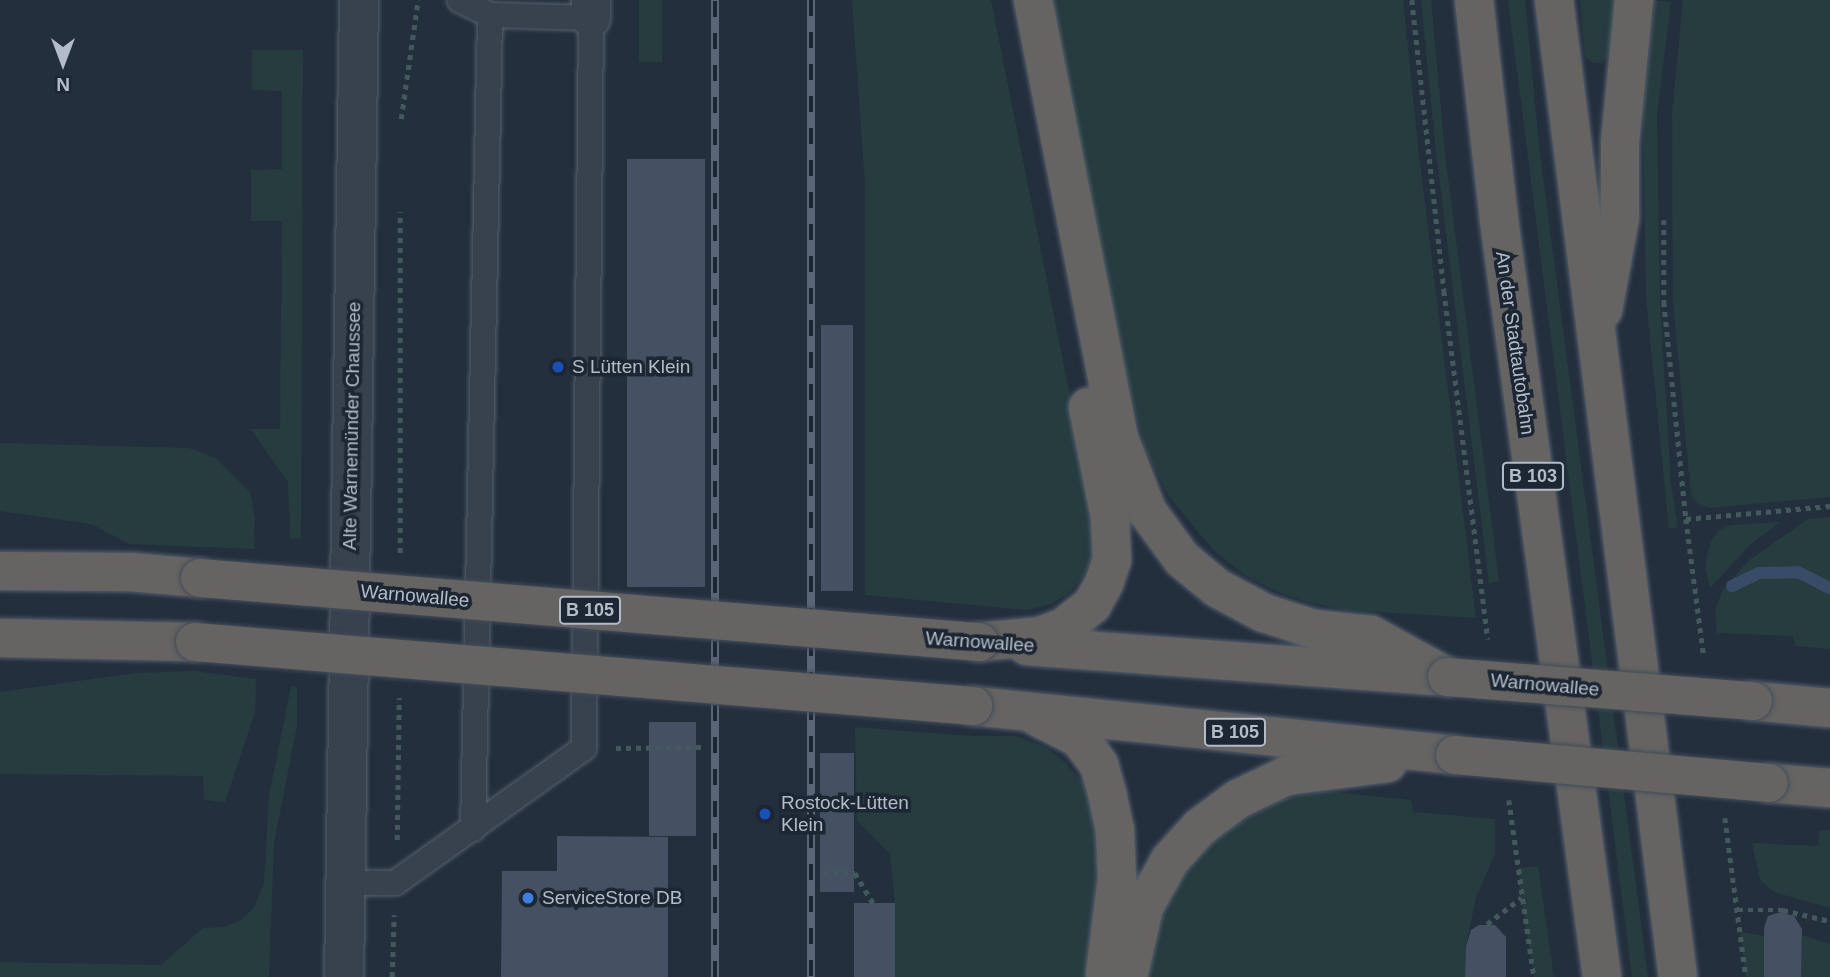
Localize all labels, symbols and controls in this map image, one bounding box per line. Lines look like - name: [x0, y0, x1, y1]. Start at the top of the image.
- north arrow: [28, 28, 98, 98]
- text: N: [56, 74, 70, 95]
- street label: An der Stadtautobahn: [1491, 250, 1539, 436]
- street label: Alte Warnemünder Chaussee: [338, 302, 366, 550]
- place label: S Lütten Klein: [572, 356, 690, 378]
- marker: S Lütten Klein: [550, 359, 566, 375]
- road number: B 103: [1502, 462, 1564, 490]
- street label: Warnowallee: [360, 580, 470, 612]
- road number: B 105: [558, 596, 622, 624]
- street label: Warnowallee: [925, 627, 1035, 657]
- street label: Warnowallee: [1490, 669, 1600, 701]
- road number: B 105: [1204, 718, 1266, 746]
- place label: Rostock-Lütten Klein: [781, 792, 909, 836]
- marker: Rostock-Lütten Klein: [755, 804, 775, 824]
- place label: ServiceStore DB: [542, 887, 682, 909]
- marker: ServiceStore DB: [520, 890, 536, 906]

